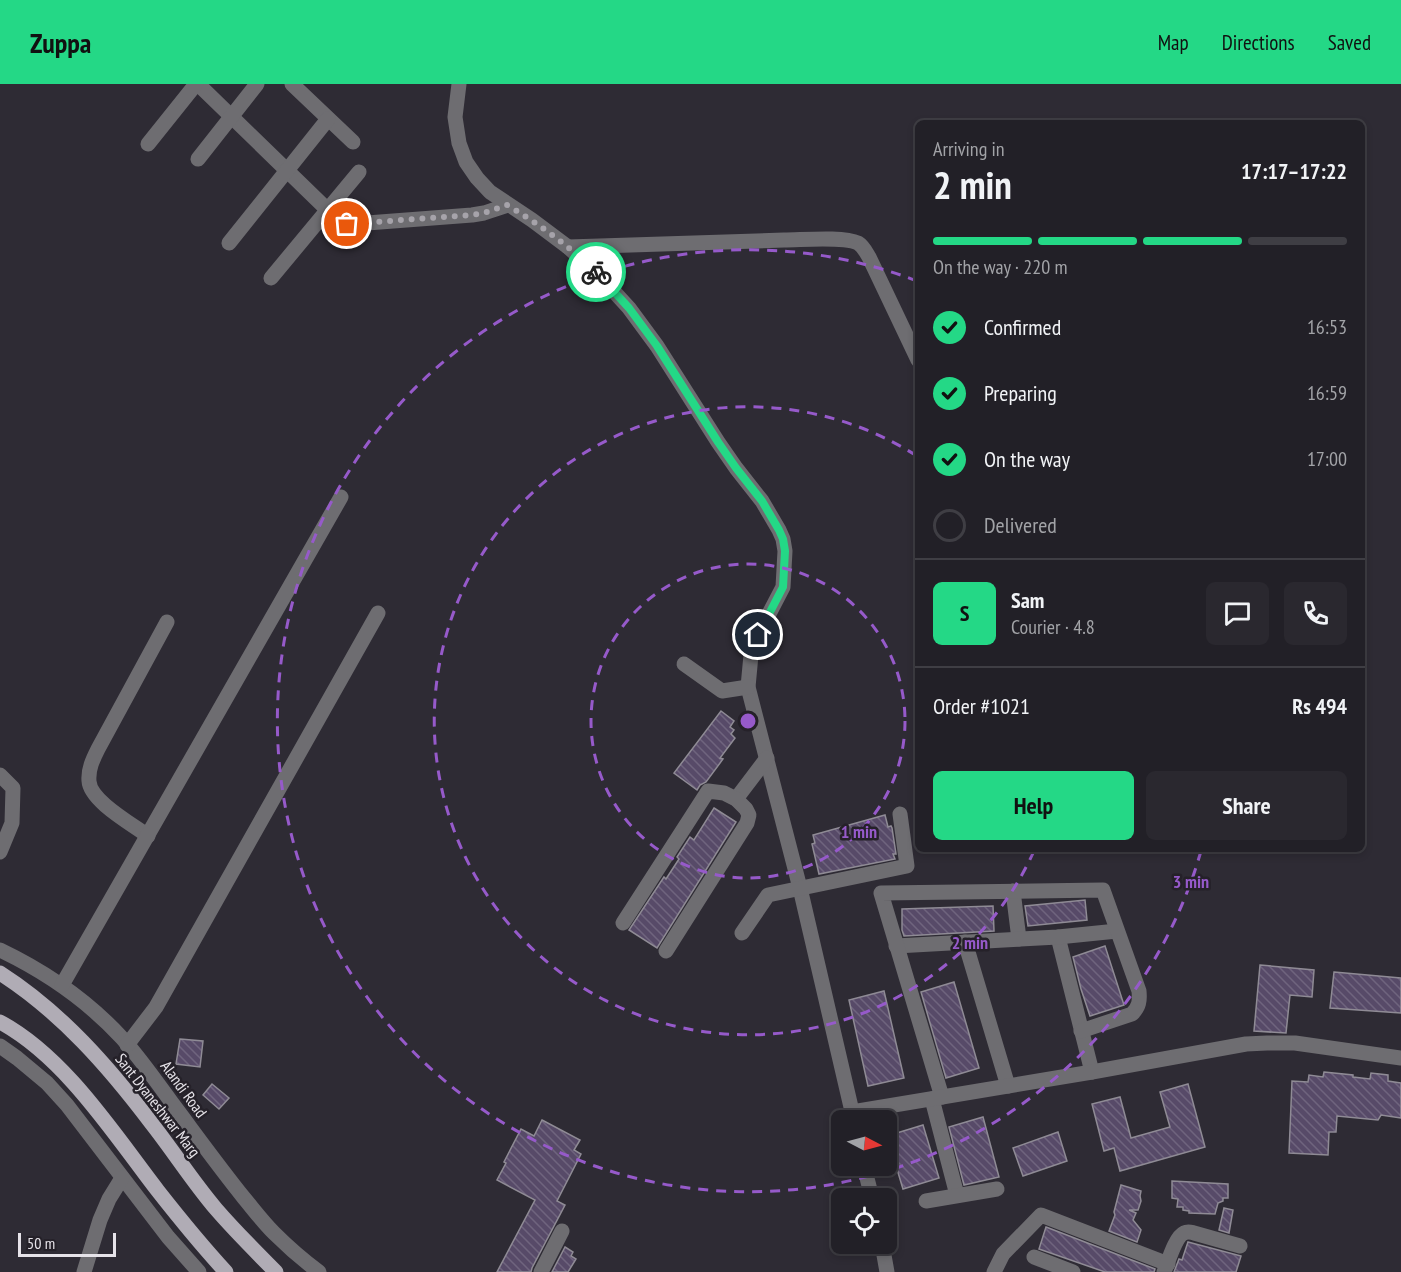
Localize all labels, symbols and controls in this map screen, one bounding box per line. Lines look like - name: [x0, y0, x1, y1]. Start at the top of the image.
- text: Zuppa: [30, 24, 91, 61]
- text: Map: [1158, 29, 1189, 56]
- text: Directions: [1222, 29, 1295, 56]
- text: Saved: [1328, 29, 1371, 56]
- text: Arriving in: [933, 136, 1005, 162]
- text: 17:17–17:22: [1241, 157, 1347, 185]
- text: 2 min: [933, 159, 1012, 210]
- pin: [321, 198, 372, 249]
- icon: bag: [330, 207, 363, 240]
- courier: [566, 242, 626, 302]
- text: On the way · 220 m: [933, 254, 1068, 280]
- icon: bike: [580, 256, 613, 289]
- icon: check: [933, 311, 966, 344]
- text: Confirmed: [984, 313, 1061, 341]
- text: 16:53: [1307, 314, 1347, 340]
- icon: check: [933, 377, 966, 410]
- text: Preparing: [984, 379, 1057, 407]
- text: 16:59: [1307, 380, 1347, 406]
- icon: check: [933, 443, 966, 476]
- text: On the way: [984, 445, 1070, 473]
- text: 17:00: [1307, 446, 1347, 472]
- text: Delivered: [984, 511, 1057, 539]
- button: chat: [1206, 582, 1269, 645]
- button: phone: [1284, 582, 1347, 645]
- text: Sam: [1011, 586, 1044, 614]
- text: S: [960, 599, 969, 627]
- pin: [732, 609, 783, 660]
- text: Courier · 4.8: [1011, 614, 1095, 640]
- icon: home: [741, 618, 774, 651]
- text: Order #1021: [933, 692, 1030, 720]
- text: Rs 494: [1292, 692, 1347, 720]
- centre of rings: [738, 711, 758, 731]
- button: Help: [933, 771, 1134, 840]
- button: Share: [1146, 771, 1347, 840]
- text: 1 min: [841, 820, 877, 843]
- text: 3 min: [1173, 870, 1209, 893]
- text: 2 min: [952, 931, 988, 954]
- street label: Sant Dyaneshwar Marg: [111, 1049, 205, 1161]
- street label: Alandi Road: [157, 1057, 211, 1122]
- north arrow: [831, 1110, 897, 1176]
- map controls: [831, 1110, 897, 1254]
- button: locate: [831, 1188, 897, 1254]
- scale bar: [18, 1230, 116, 1258]
- text: 50 m: [27, 1233, 55, 1253]

